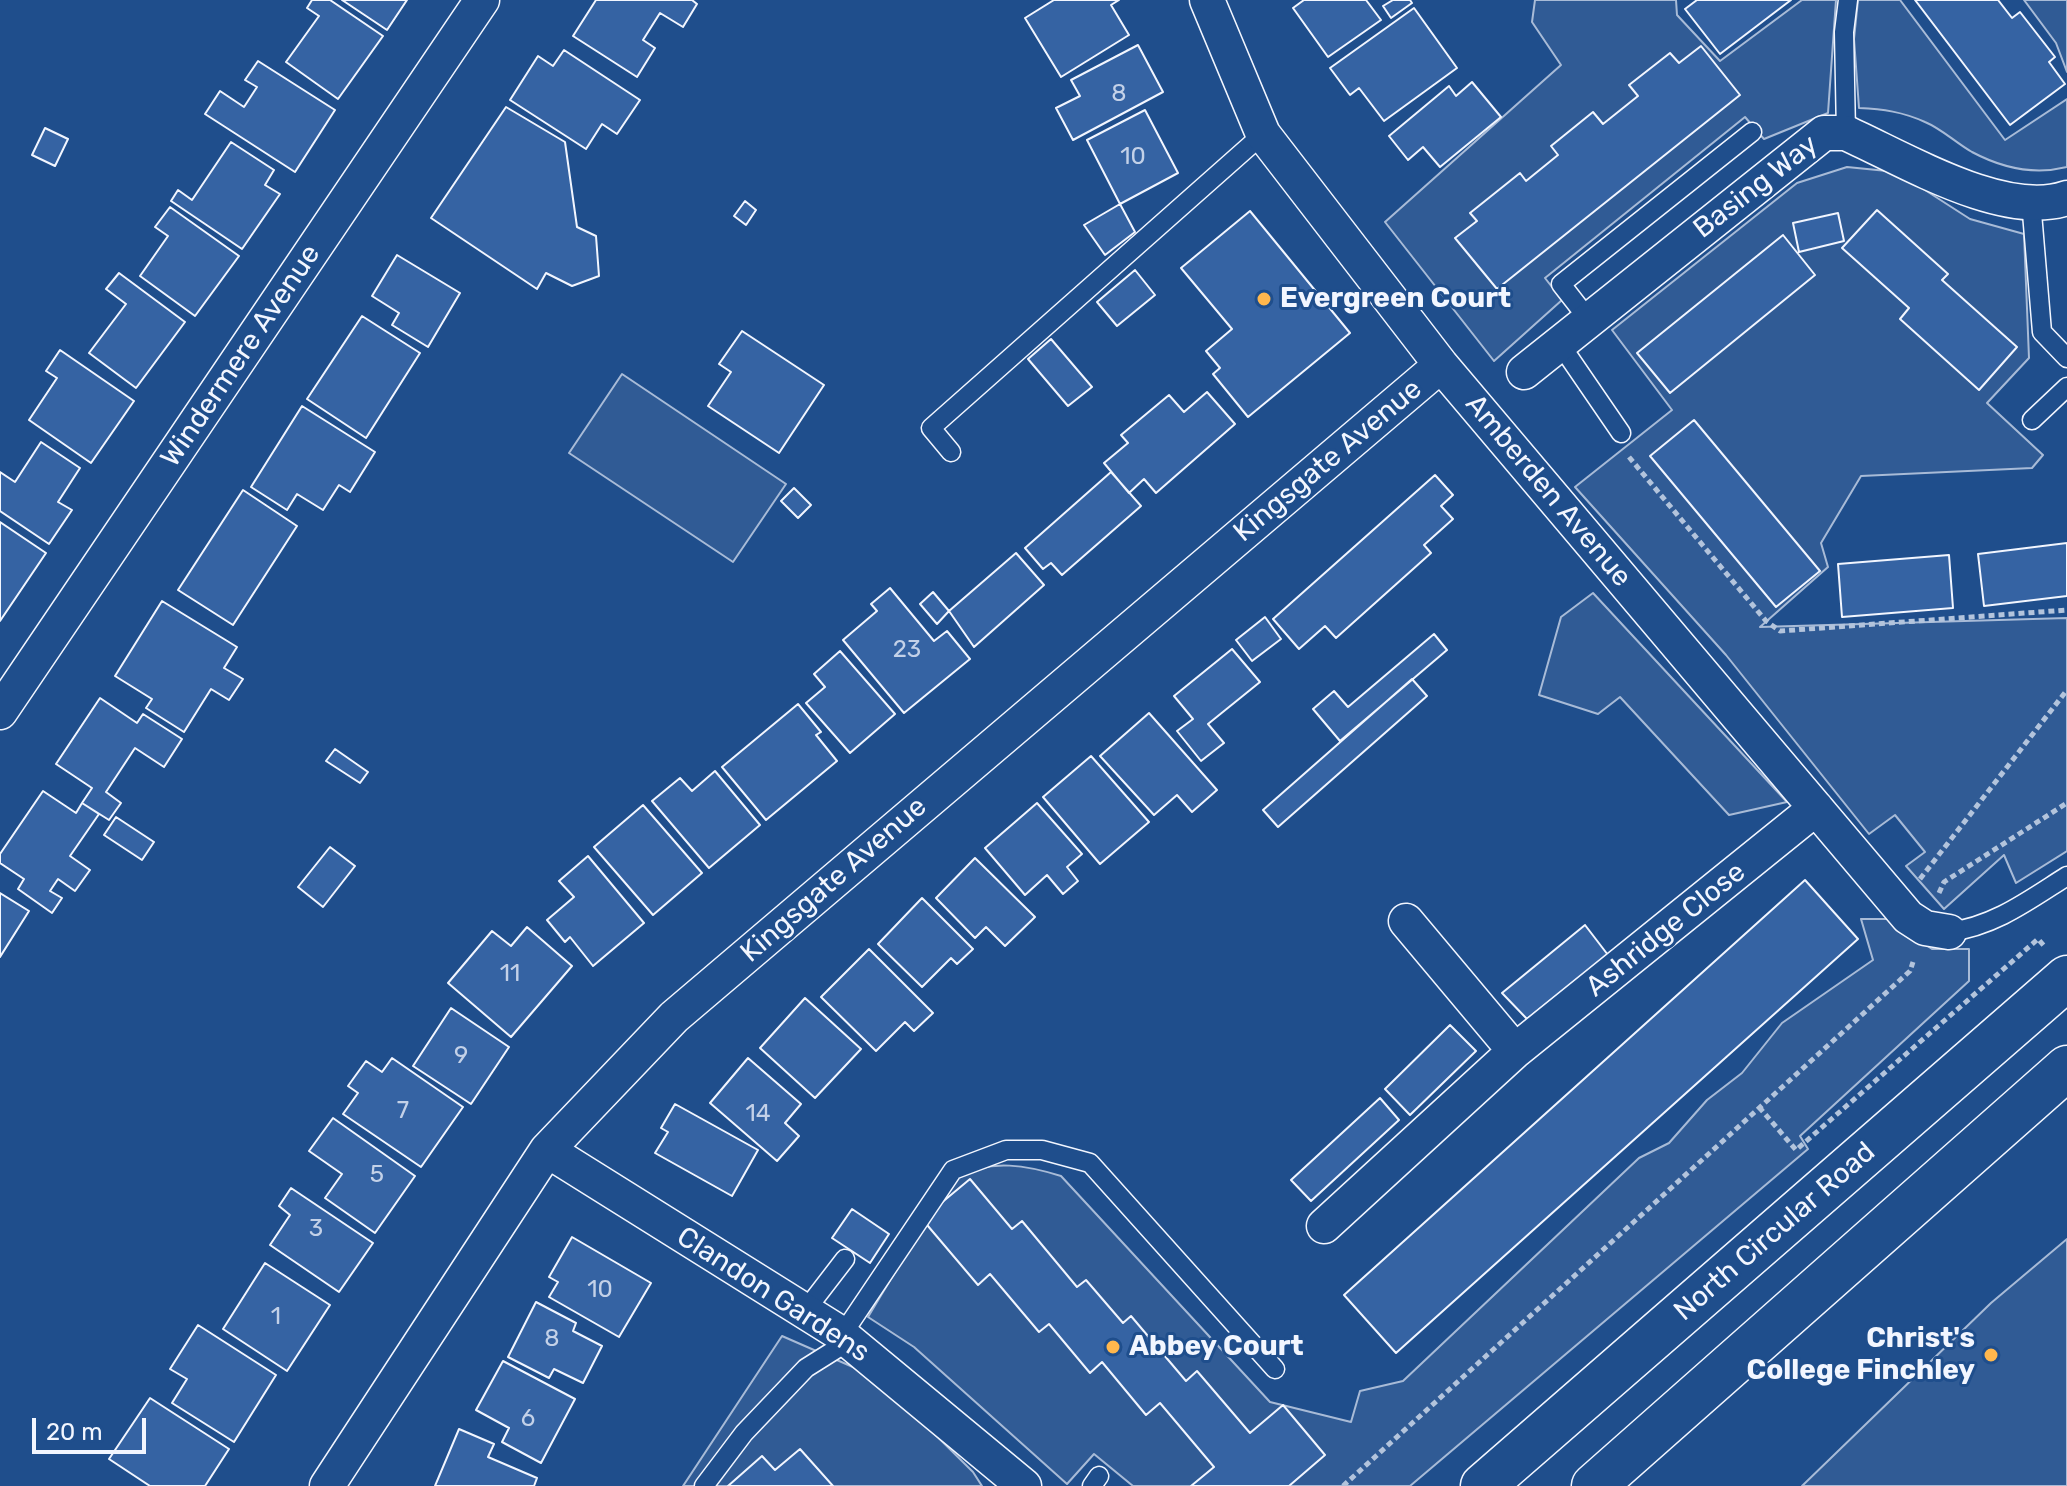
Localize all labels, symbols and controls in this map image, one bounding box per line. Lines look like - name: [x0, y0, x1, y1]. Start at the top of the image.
- house number: 8: [1111, 80, 1127, 108]
- street label: Basing Way: [1687, 128, 1825, 246]
- house number: 10: [1120, 143, 1146, 171]
- street label: Windermere Avenue: [154, 239, 328, 473]
- place label: Evergreen Court: [1280, 282, 1511, 316]
- marker: Evergreen Court: [1255, 290, 1273, 308]
- street label: Kingsgate Avenue: [1227, 373, 1429, 549]
- street label: Amberden Avenue: [1458, 388, 1638, 594]
- house number: 23: [893, 636, 921, 664]
- street label: Kingsgate Avenue: [734, 790, 934, 970]
- street label: Ashridge Close: [1580, 856, 1752, 1004]
- house number: 11: [500, 960, 520, 988]
- house number: 9: [454, 1042, 468, 1070]
- house number: 7: [397, 1097, 409, 1125]
- house number: 14: [745, 1100, 771, 1128]
- street label: North Circular Road: [1668, 1136, 1882, 1328]
- house number: 5: [370, 1161, 384, 1189]
- house number: 3: [309, 1215, 323, 1243]
- street label: Clandon Gardens: [670, 1220, 876, 1370]
- house number: 10: [587, 1276, 613, 1304]
- house number: 1: [271, 1303, 281, 1331]
- place label: Christ's College Finchley: [1746, 1322, 1975, 1388]
- house number: 8: [544, 1325, 560, 1353]
- place label: Abbey Court: [1129, 1330, 1304, 1364]
- marker: Abbey Court: [1104, 1338, 1122, 1356]
- marker: Christ's College Finchley: [1982, 1346, 2000, 1364]
- scale bar: [36, 1402, 150, 1452]
- house number: 6: [521, 1405, 535, 1433]
- text: 20 m: [46, 1418, 103, 1446]

